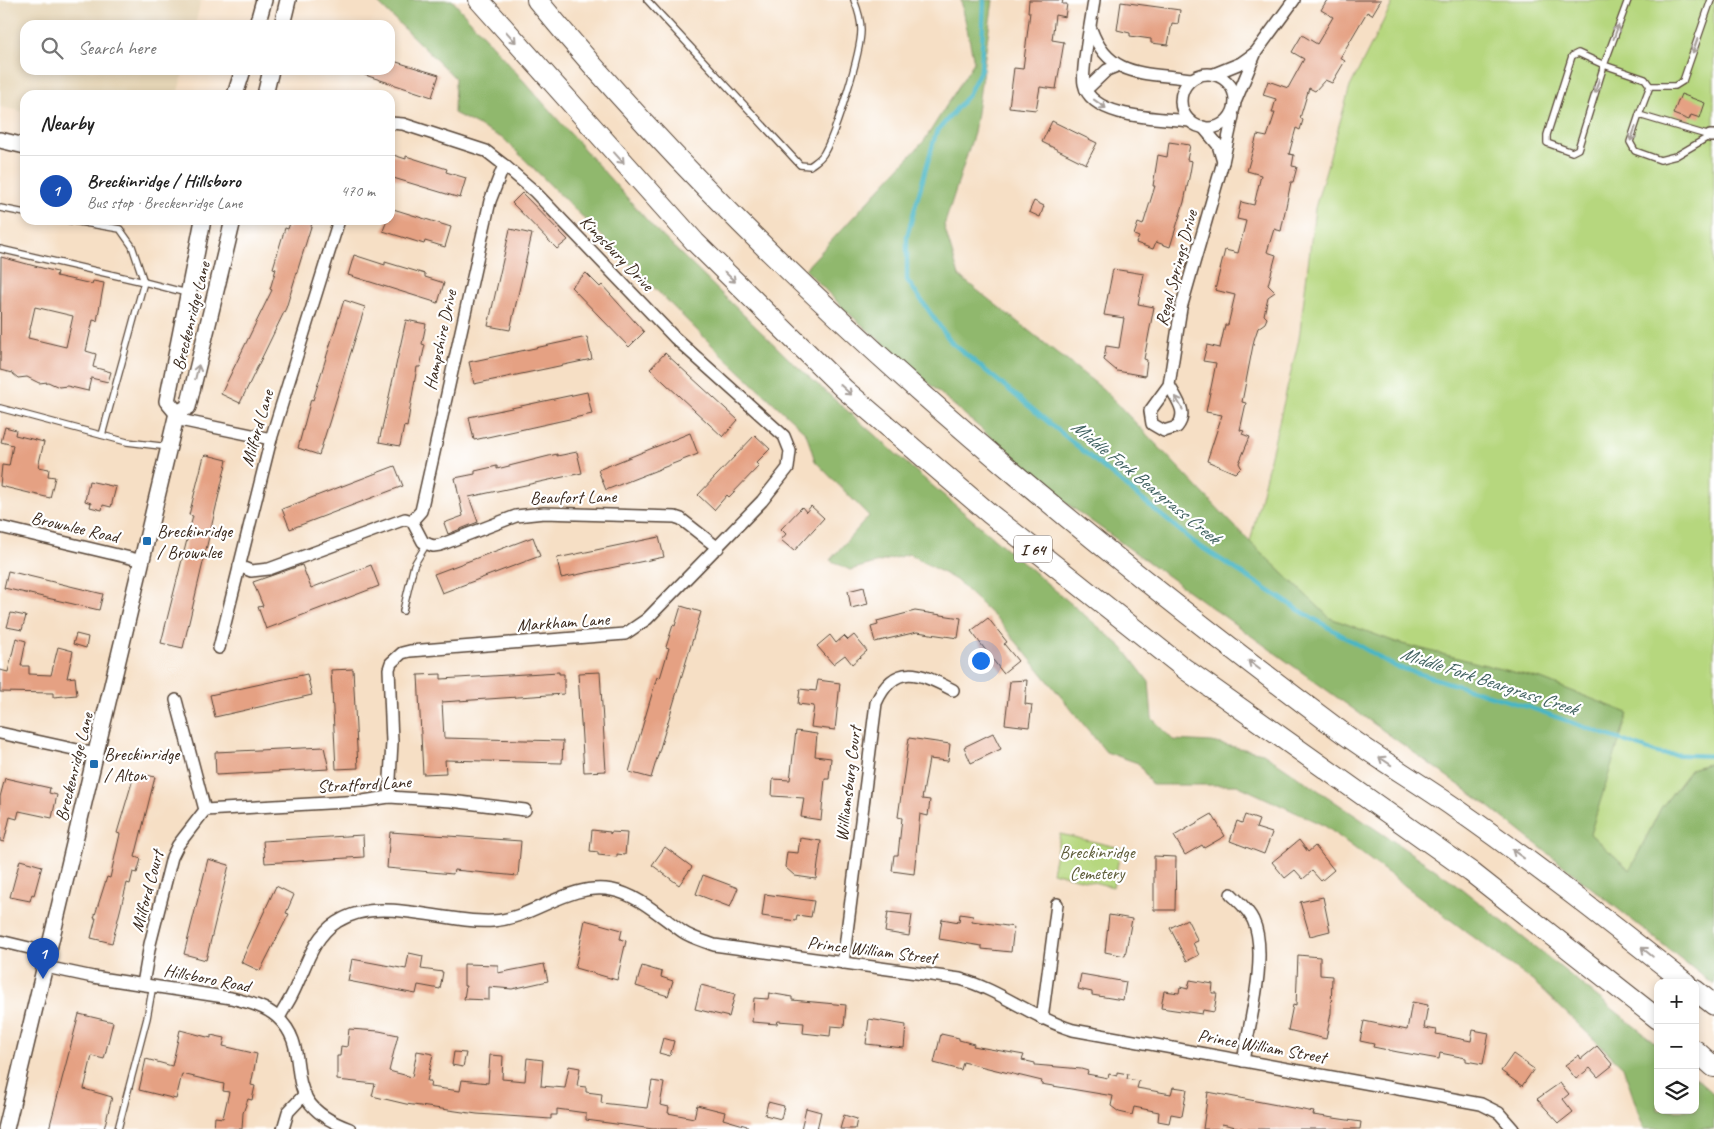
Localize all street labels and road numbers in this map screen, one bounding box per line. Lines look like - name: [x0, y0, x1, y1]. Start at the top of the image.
- street label: Regal Springs Drive: [1150, 207, 1202, 328]
- street label: Kingsbury Drive: [575, 211, 659, 296]
- street label: Breckenridge Lane: [167, 258, 215, 372]
- street label: Hampshire Drive: [419, 287, 462, 392]
- street label: Milford Lane: [236, 386, 279, 469]
- street label: Beaufort Lane: [530, 485, 617, 509]
- street label: Brownlee Road: [29, 506, 124, 548]
- road number: I 64: [1014, 536, 1052, 562]
- street label: Markham Lane: [516, 608, 611, 636]
- street label: Breckenridge Lane: [50, 709, 98, 823]
- street label: Williamsburg Court: [830, 722, 866, 843]
- street label: Stratford Lane: [317, 770, 413, 797]
- street label: Milford Court: [126, 845, 169, 934]
- street label: Prince William Street: [806, 931, 941, 969]
- street label: Hillsboro Road: [162, 959, 255, 998]
- street label: Prince William Street: [1196, 1024, 1331, 1069]

